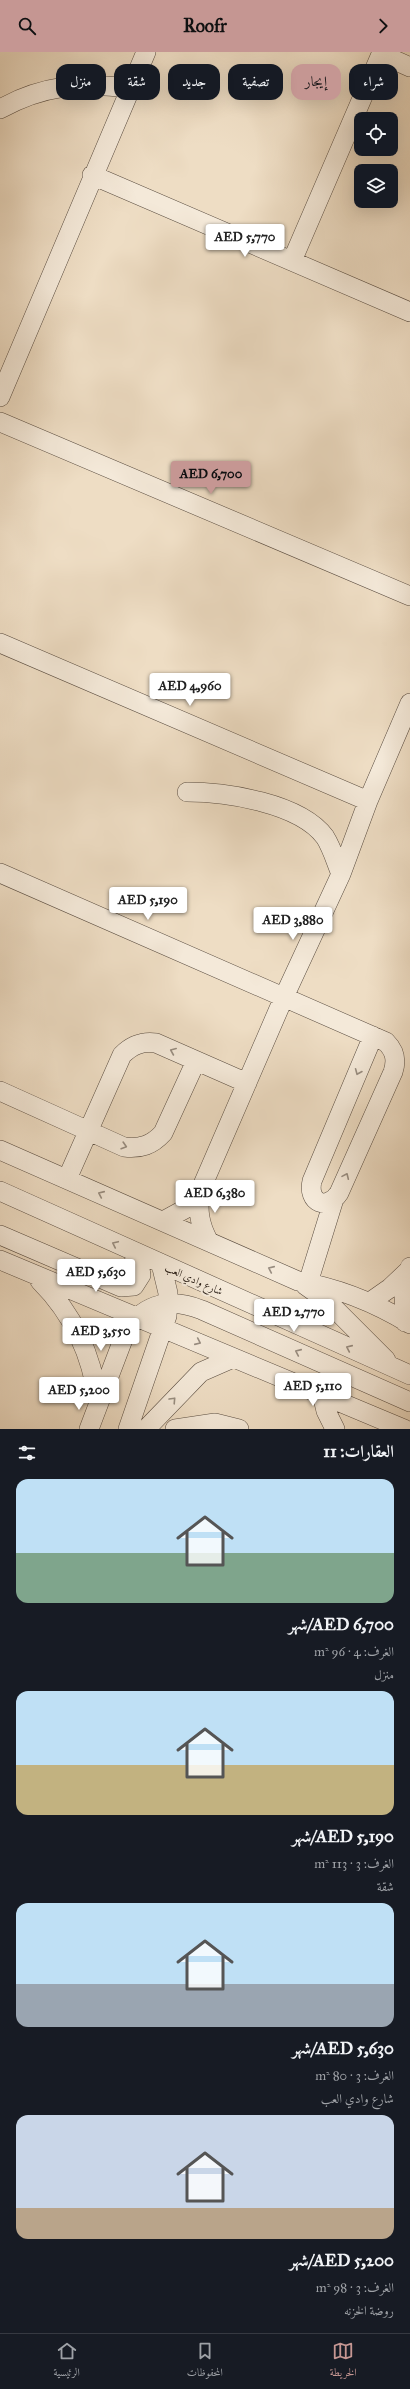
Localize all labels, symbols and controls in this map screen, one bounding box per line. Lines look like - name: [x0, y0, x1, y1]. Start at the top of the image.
- icon: search: [16, 15, 38, 37]
- text: Roofr: [183, 15, 227, 37]
- icon: forward: [372, 15, 394, 37]
- chip: منزل: [56, 64, 106, 100]
- chip: شقة: [114, 64, 160, 100]
- chip: جديد: [168, 64, 220, 100]
- chip: تصفية: [228, 64, 283, 100]
- chip: إيجار: [291, 64, 341, 100]
- chip: شراء: [349, 64, 398, 100]
- map controls: [354, 112, 398, 208]
- button: locate: [354, 112, 398, 156]
- button: layers: [354, 164, 398, 208]
- pin: AED 5,770: [199, 224, 291, 258]
- text: AED 5,770: [215, 229, 275, 245]
- pin: AED 6,700: [165, 461, 257, 495]
- text: AED 6,700: [180, 466, 242, 482]
- pin: AED 4,960: [144, 673, 236, 707]
- text: AED 4,960: [158, 678, 222, 694]
- pin: AED 5,190: [102, 887, 194, 921]
- text: AED 5,190: [118, 892, 178, 908]
- pin: AED 3,880: [247, 907, 339, 941]
- text: AED 3,880: [262, 912, 324, 928]
- one-way arrow: [169, 1047, 176, 1055]
- one-way arrow: [355, 1068, 363, 1076]
- one-way arrow: [121, 1141, 128, 1150]
- one-way arrow: [342, 1172, 350, 1179]
- pin: AED 6,380: [169, 1180, 261, 1214]
- text: AED 6,380: [185, 1185, 245, 1201]
- one-way arrow: [97, 1191, 105, 1199]
- one-way arrow: [112, 1241, 119, 1249]
- pin: AED 5,630: [50, 1259, 142, 1293]
- street label: شارع وادي العب: [162, 1261, 225, 1301]
- text: AED 5,630: [66, 1264, 126, 1280]
- one-way arrow: [267, 1266, 275, 1274]
- pin: AED 2,770: [248, 1299, 340, 1333]
- text: AED 2,770: [263, 1304, 325, 1320]
- pin: AED 3,550: [55, 1318, 147, 1352]
- text: AED 3,550: [71, 1323, 131, 1339]
- one-way arrow: [193, 1337, 201, 1345]
- one-way arrow: [345, 1345, 353, 1353]
- one-way arrow: [294, 1349, 302, 1357]
- pin: AED 5,110: [267, 1373, 359, 1407]
- pin: AED 5,200: [33, 1377, 125, 1411]
- text: AED 5,110: [284, 1378, 342, 1394]
- text: AED 5,200: [48, 1382, 110, 1398]
- one-way arrow: [168, 1398, 175, 1405]
- text: العقارات: 11: [323, 1441, 394, 1462]
- icon: filters: [16, 1442, 38, 1464]
- icon: home: [169, 1505, 241, 1577]
- text: AED 6,700/شهر: [288, 1614, 394, 1635]
- text: الغرف: 4 · 96 m²: [314, 1644, 394, 1660]
- text: منزل: [374, 1667, 394, 1683]
- icon: home: [169, 1717, 241, 1789]
- text: AED 5,190/شهر: [292, 1826, 394, 1847]
- text: الغرف: 3 · 113 m²: [314, 1856, 394, 1872]
- text: شقة: [377, 1879, 394, 1895]
- icon: home: [169, 1929, 241, 2001]
- text: AED 5,630/شهر: [292, 2038, 394, 2059]
- text: الغرف: 3 · 80 m²: [315, 2068, 394, 2084]
- text: شارع وادي العب: [321, 2091, 394, 2107]
- icon: home: [169, 2141, 241, 2213]
- text: AED 5,200/شهر: [289, 2250, 394, 2271]
- text: الغرف: 3 · 98 m²: [316, 2280, 394, 2296]
- text: روضة الخزنه: [344, 2303, 394, 2319]
- tab: الرئيسية: [53, 2340, 80, 2383]
- tab: المحفوظات: [187, 2340, 223, 2383]
- tab: الخريطة: [330, 2340, 357, 2383]

